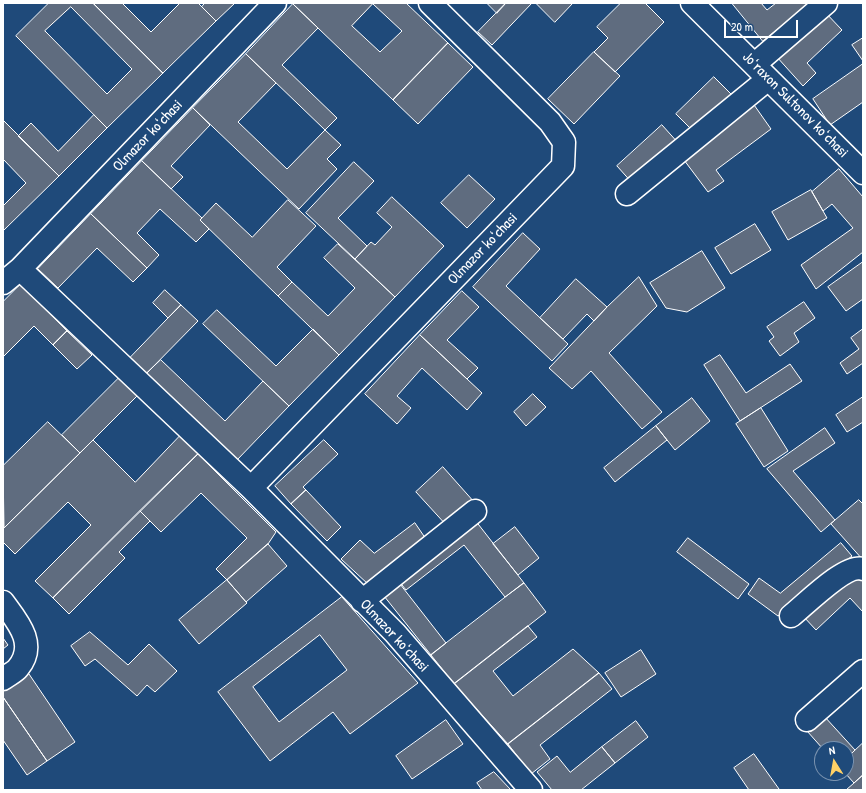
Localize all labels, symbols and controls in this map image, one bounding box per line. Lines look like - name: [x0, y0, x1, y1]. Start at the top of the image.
- scale bar: [726, 12, 800, 38]
- text: 20 m: [731, 18, 753, 35]
- street label: Joʻraxon Sultonov koʻchasi: [738, 48, 852, 162]
- street label: Olmazor koʻchasi: [109, 96, 187, 176]
- street label: Olmazor koʻchasi: [444, 209, 522, 289]
- street label: Olmazor koʻchasi: [356, 596, 432, 676]
- north arrow: [814, 741, 854, 781]
- text: N: [828, 743, 836, 758]

